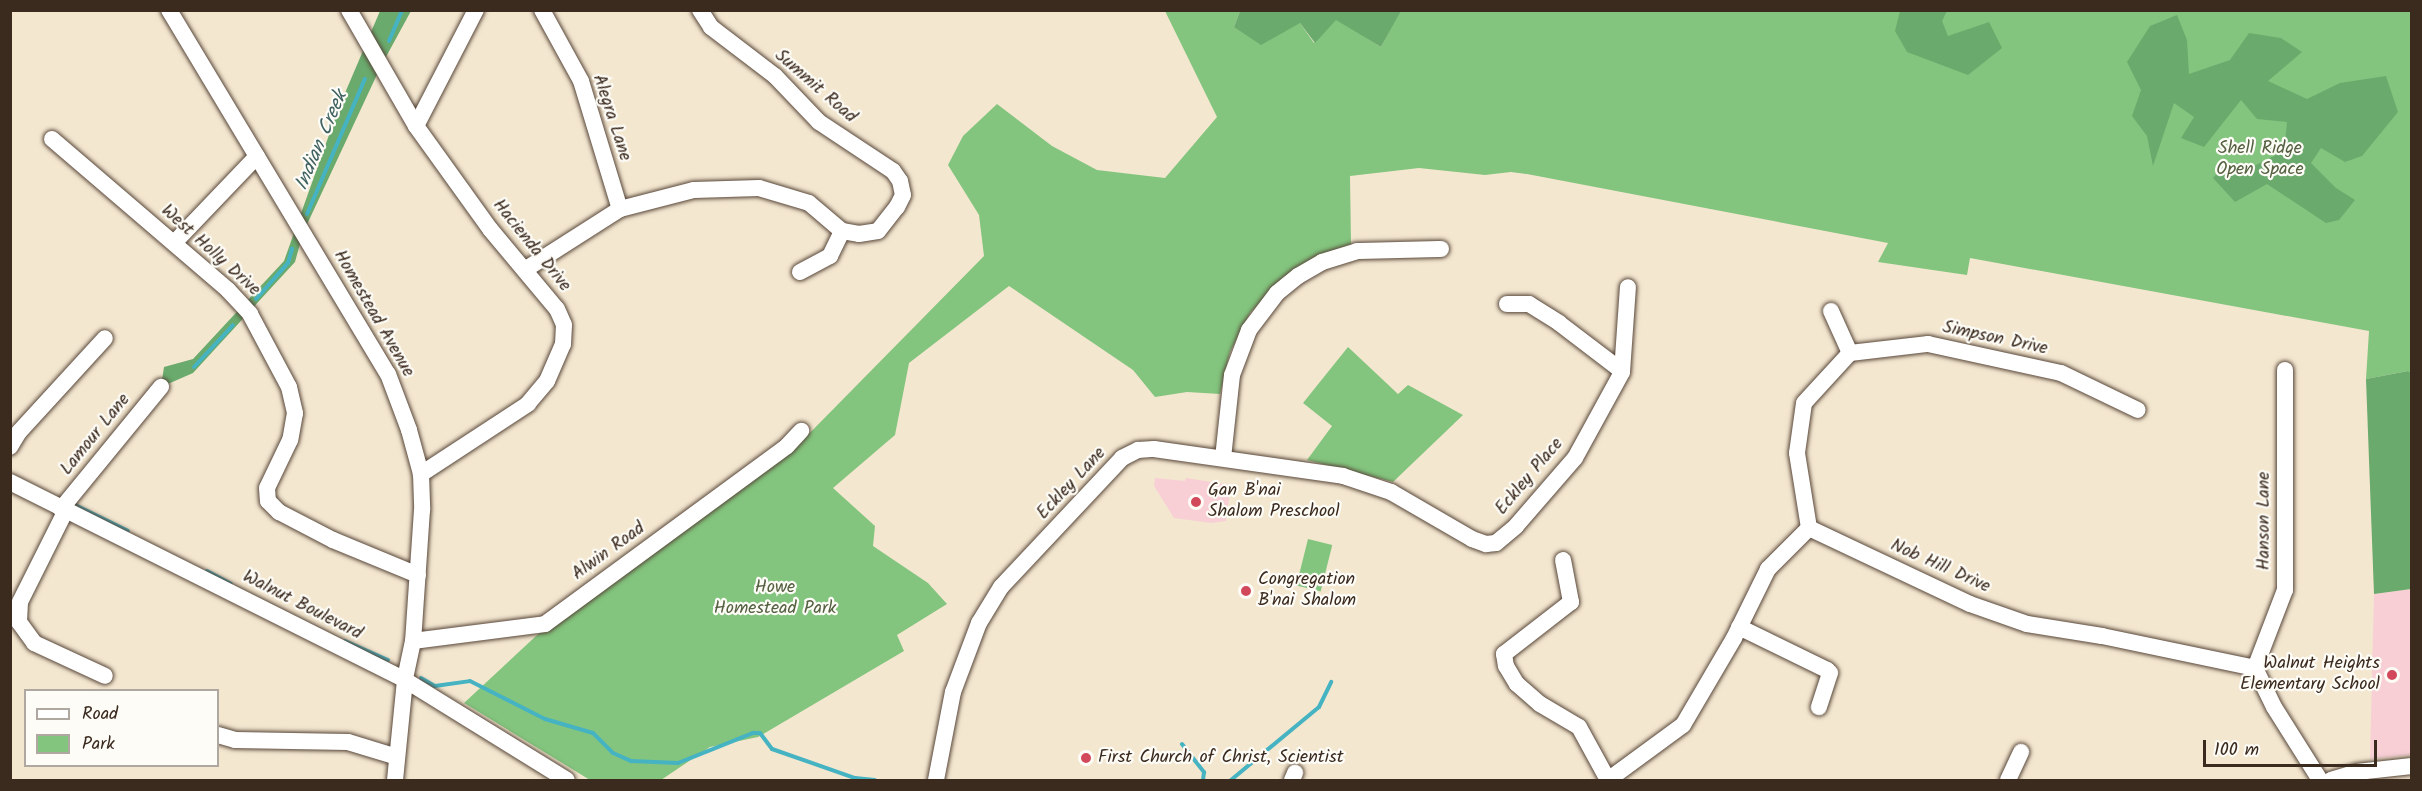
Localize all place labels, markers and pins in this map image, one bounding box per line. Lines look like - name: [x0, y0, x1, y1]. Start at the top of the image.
- place label: Gan B'nai Shalom Preschool: [1208, 481, 1340, 524]
- marker: Gan B'nai Shalom Preschool: [1189, 495, 1203, 509]
- place label: Congregation B'nai Shalom: [1258, 570, 1356, 612]
- marker: Congregation B'nai Shalom: [1239, 584, 1253, 598]
- place label: Walnut Heights Elementary School: [2240, 654, 2380, 696]
- marker: Walnut Heights Elementary School: [2385, 668, 2399, 682]
- place label: First Church of Christ, Scientist: [1098, 747, 1344, 769]
- marker: First Church of Christ, Scientist: [1079, 751, 1093, 765]

